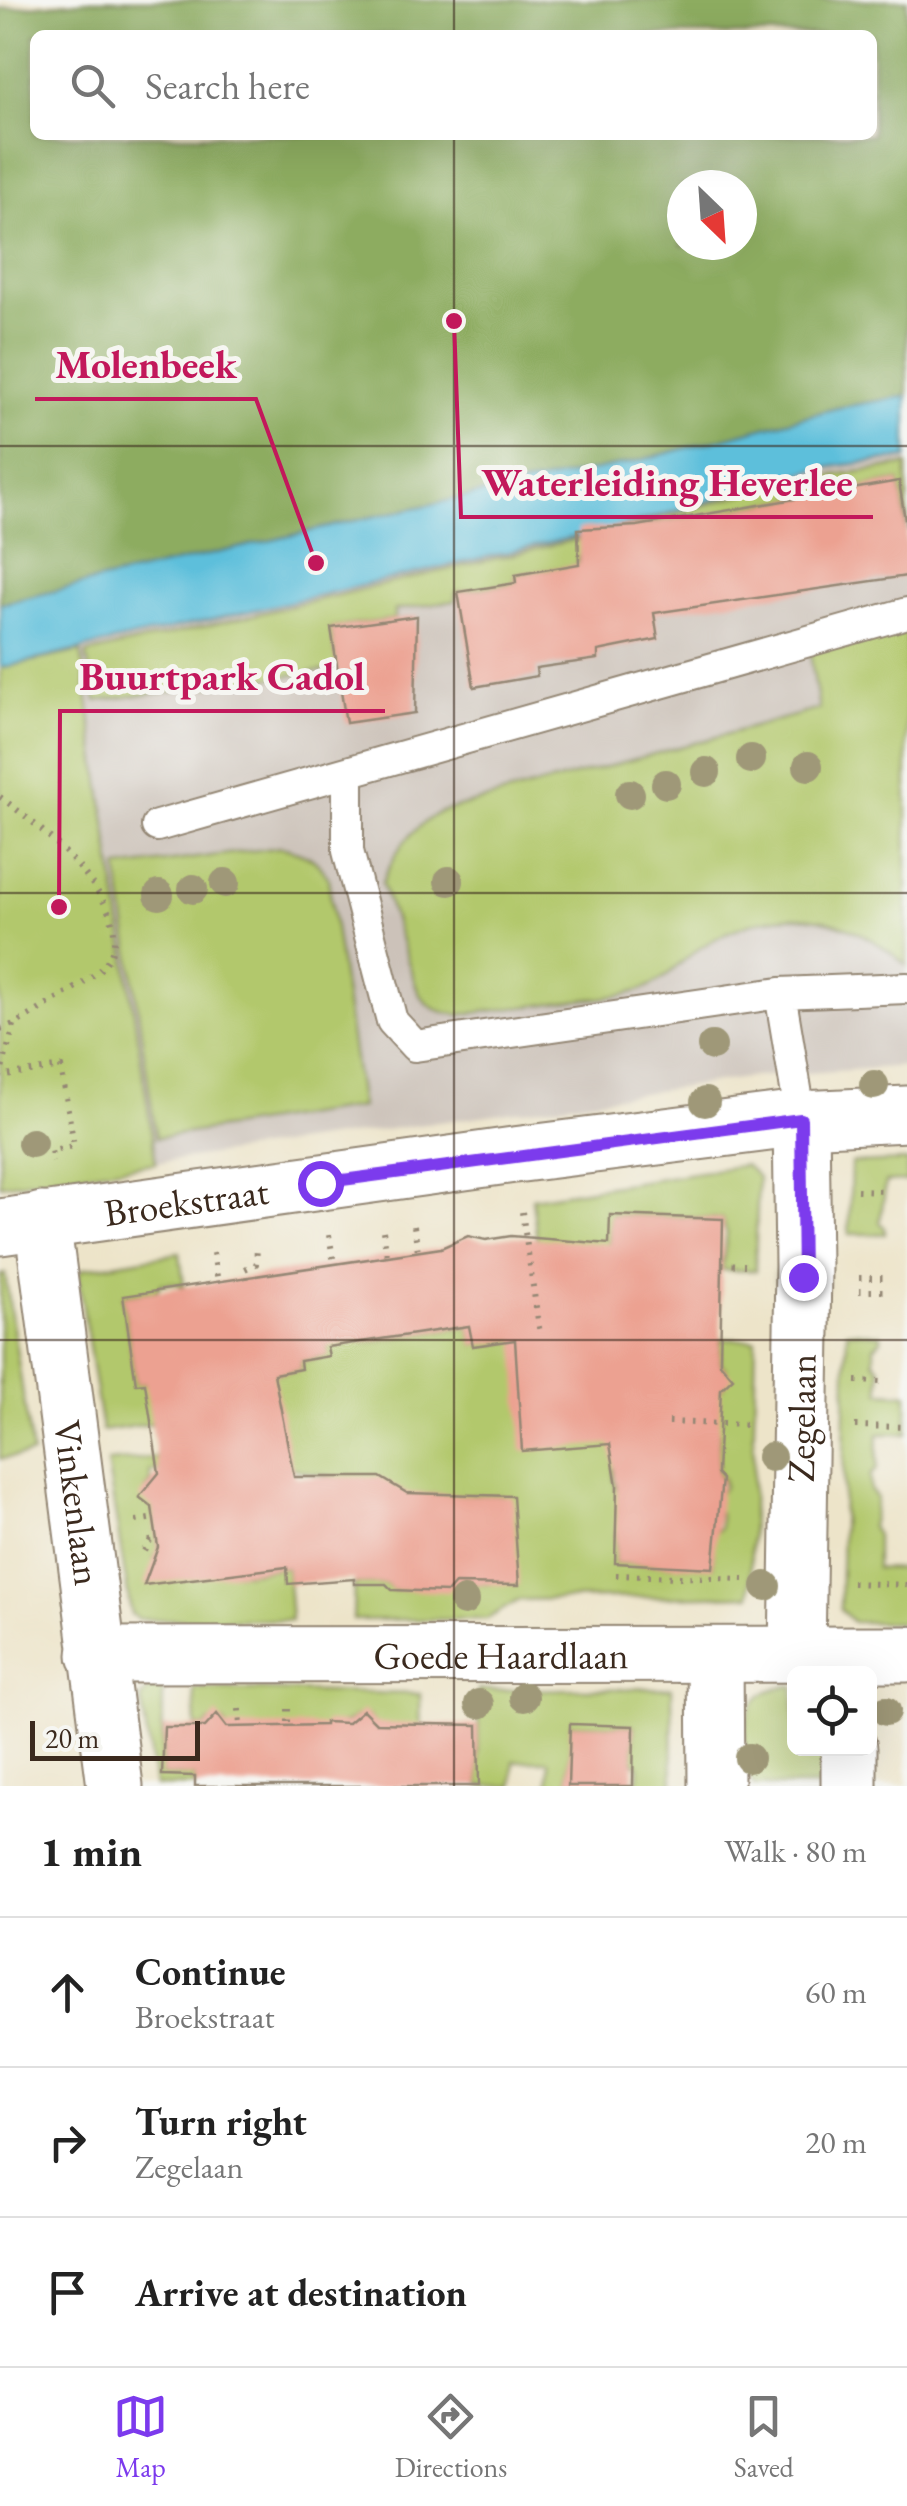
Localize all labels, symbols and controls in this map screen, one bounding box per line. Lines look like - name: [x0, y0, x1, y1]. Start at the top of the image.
- search box: [30, 30, 877, 140]
- icon: search: [65, 58, 120, 113]
- text: Search here: [145, 61, 310, 110]
- north arrow: [667, 170, 757, 260]
- callout: Molenbeek: [35, 329, 256, 399]
- text: Molenbeek: [55, 338, 238, 390]
- callout: Waterleiding Heverlee: [461, 447, 873, 517]
- text: Waterleiding Heverlee: [481, 456, 853, 508]
- callout: Buurtpark Cadol: [60, 641, 385, 711]
- text: Buurtpark Cadol: [79, 650, 365, 702]
- route start: [298, 1161, 344, 1207]
- street label: Broekstraat: [101, 1165, 272, 1237]
- route end: [781, 1255, 827, 1301]
- street label: Zegelaan: [775, 1353, 826, 1483]
- street label: Vinkenlaan: [44, 1417, 113, 1588]
- street label: Goede Haardlaan: [373, 1630, 629, 1679]
- map controls: [787, 1666, 877, 1756]
- button: locate: [787, 1666, 877, 1756]
- scale bar: [30, 1716, 200, 1760]
- text: 20 m: [45, 1720, 99, 1756]
- text: 1 min: [40, 1824, 142, 1879]
- text: Walk · 80 m: [724, 1830, 867, 1872]
- text: Continue: [135, 1947, 286, 1996]
- icon: ahead: [40, 1965, 95, 2020]
- text: 60 m: [805, 1971, 867, 2013]
- text: Broekstraat: [135, 1996, 274, 2038]
- text: Turn right: [135, 2097, 307, 2146]
- icon: right: [40, 2115, 95, 2170]
- text: 20 m: [805, 2121, 867, 2163]
- text: Zegelaan: [135, 2146, 243, 2188]
- icon: arrive: [40, 2265, 95, 2320]
- text: Arrive at destination: [135, 2268, 467, 2317]
- tab: Map: [113, 2389, 168, 2485]
- tab: Directions: [395, 2389, 507, 2485]
- tab: Saved: [734, 2389, 794, 2485]

